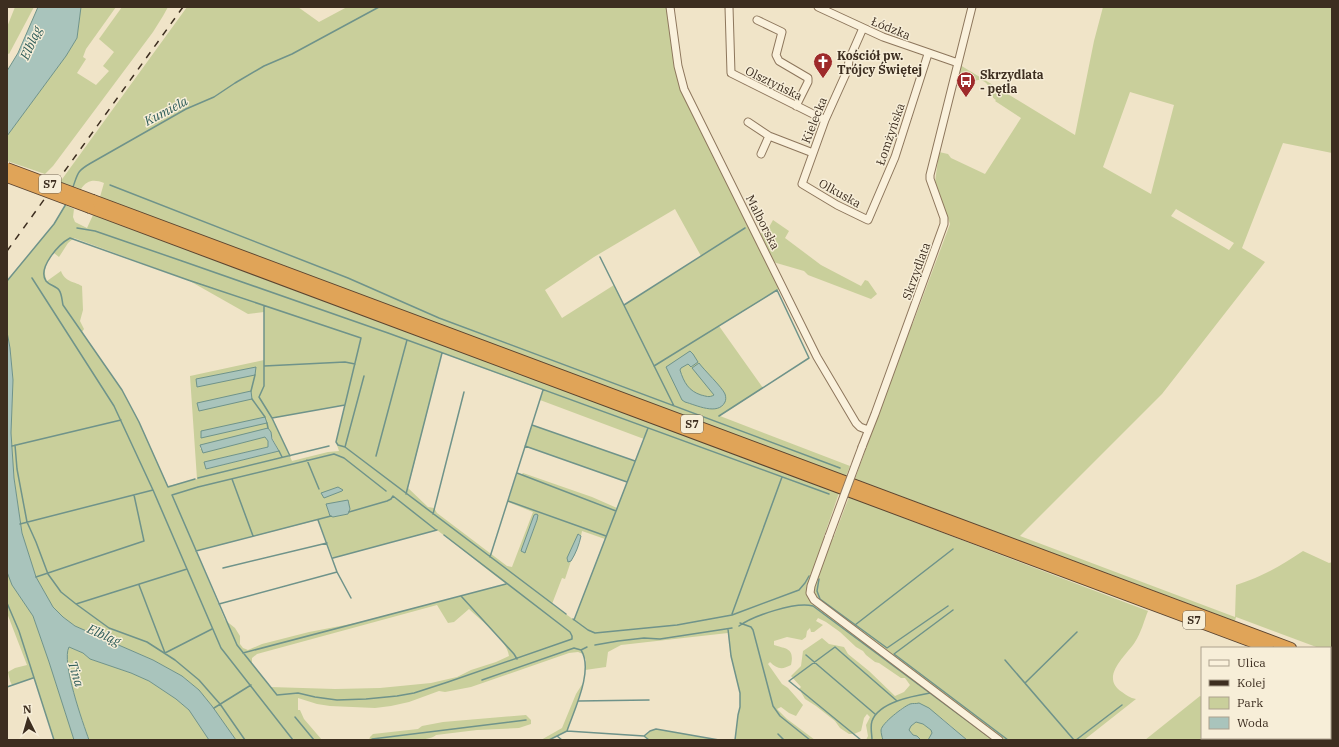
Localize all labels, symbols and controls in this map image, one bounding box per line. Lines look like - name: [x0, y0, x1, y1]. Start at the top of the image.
- street label: Łódzka: [869, 13, 913, 43]
- water label: Elbląg: [16, 23, 46, 63]
- place label: Kościół pw. Trójcy Świętej: [837, 48, 922, 77]
- church icon: Kościół pw. Trójcy Świętej: [812, 51, 834, 79]
- street label: Olsztyńska: [743, 63, 805, 103]
- place label: Skrzydlata - pętla: [980, 67, 1044, 96]
- bus stop icon: Skrzydlata - pętla: [955, 70, 977, 98]
- water label: Kumiela: [140, 92, 191, 130]
- street label: Kielecka: [798, 94, 830, 145]
- street label: Łomżyńska: [872, 100, 908, 167]
- road number: S7: [39, 175, 61, 193]
- street label: Olkuska: [816, 175, 864, 211]
- street label: Malborska: [743, 192, 783, 252]
- street label: Skrzydlata: [899, 240, 933, 302]
- road number: S7: [681, 415, 703, 433]
- road number: S7: [1183, 611, 1205, 629]
- water label: Elbląg: [84, 620, 124, 650]
- legend: [1201, 647, 1331, 739]
- text: Ulica: [1237, 655, 1266, 670]
- water label: Tina: [64, 659, 88, 689]
- text: Kolej: [1237, 675, 1266, 690]
- text: Park: [1237, 695, 1263, 710]
- north arrow: [8, 699, 48, 739]
- text: N: [22, 702, 32, 716]
- text: Woda: [1237, 715, 1269, 730]

